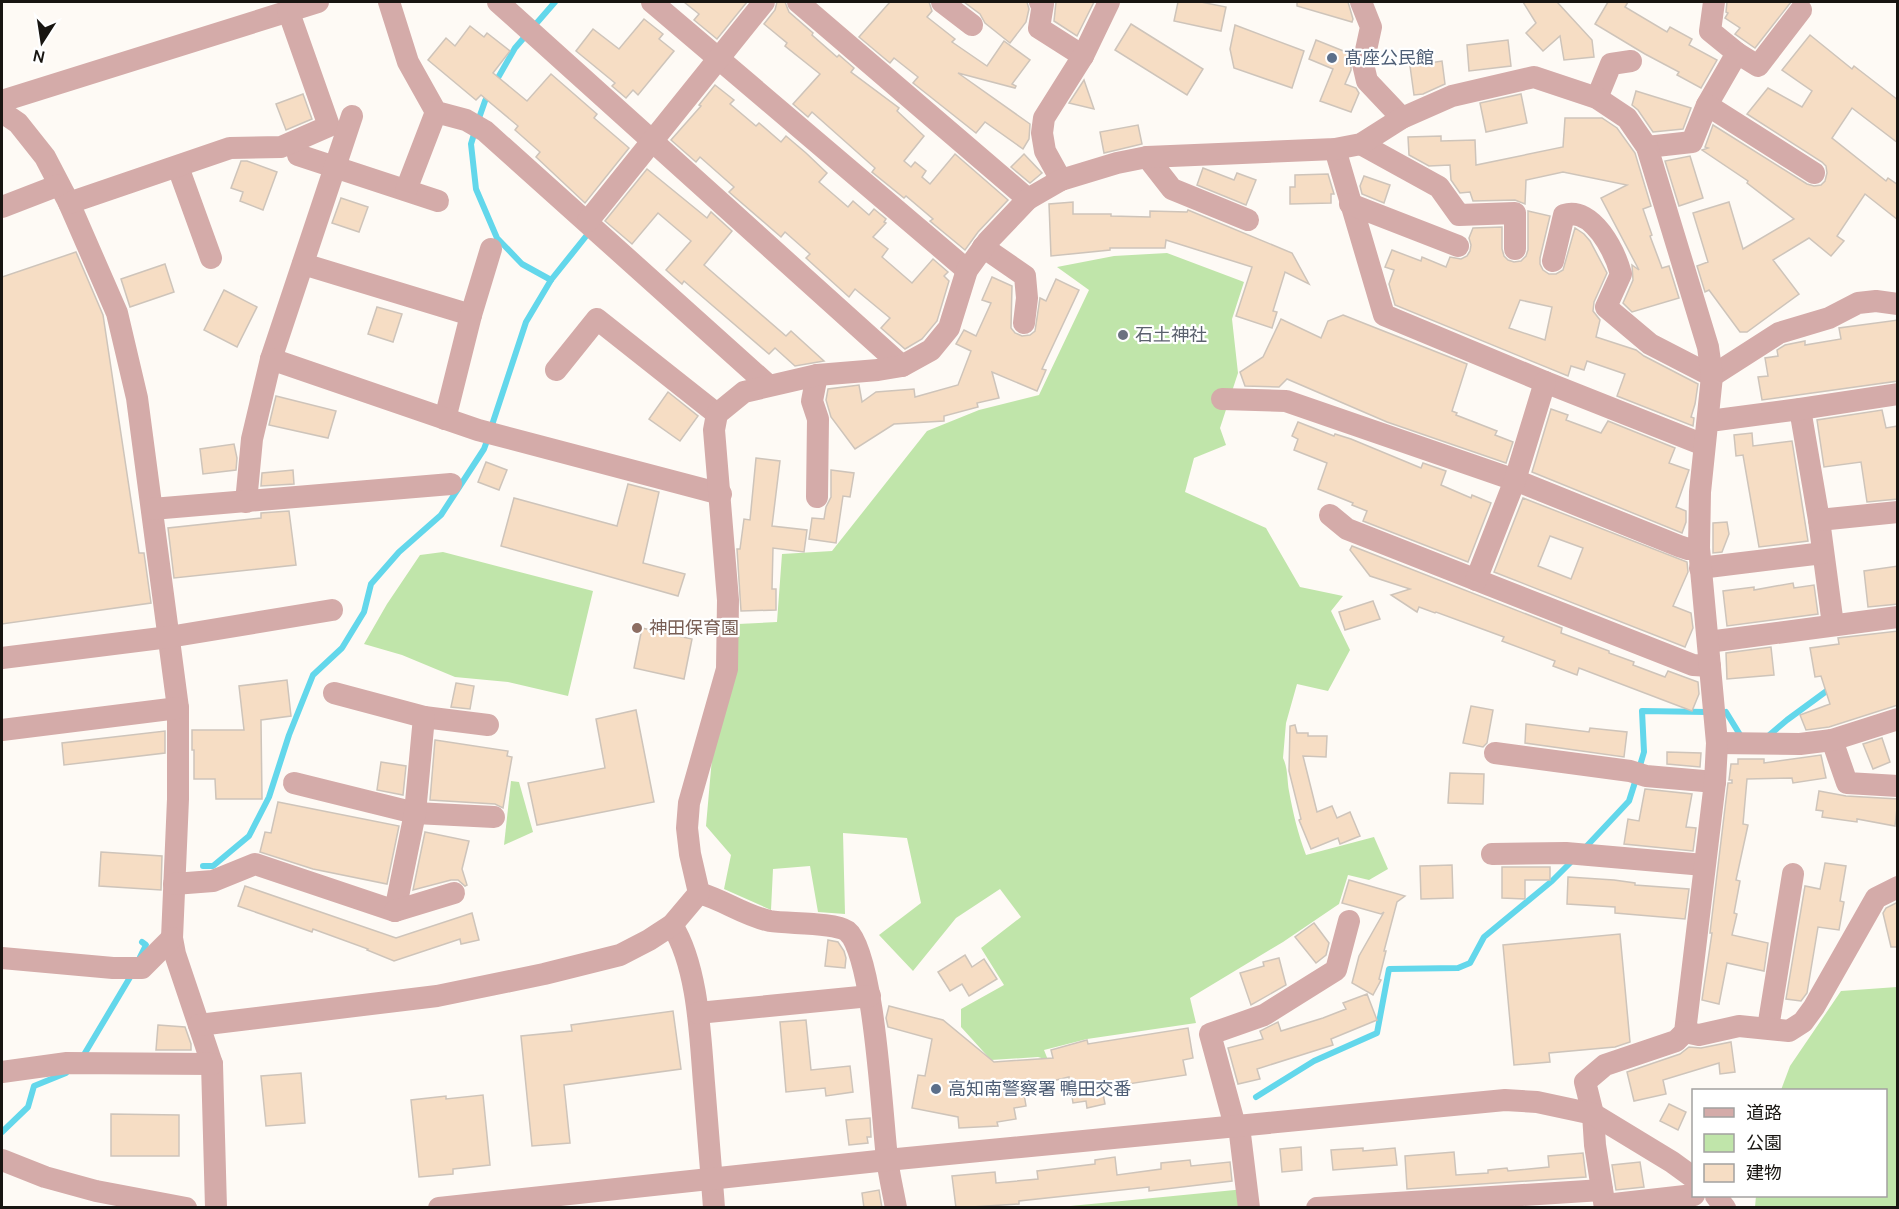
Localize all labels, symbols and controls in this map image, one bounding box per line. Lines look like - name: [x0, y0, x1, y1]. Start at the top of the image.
- north arrow: [12, 12, 72, 72]
- text: N: [31, 45, 47, 69]
- place label: 髙座公民館: [1344, 45, 1434, 69]
- marker: 髙座公民館: [1325, 51, 1339, 65]
- place label: 石土神社: [1135, 322, 1207, 346]
- marker: 石土神社: [1116, 328, 1130, 342]
- place label: 神田保育園: [649, 615, 739, 639]
- marker: 神田保育園: [630, 621, 644, 635]
- place label: 高知南警察署 鴨田交番: [948, 1076, 1132, 1100]
- marker: 高知南警察署 鴨田交番: [929, 1082, 943, 1096]
- legend: [1692, 1089, 1887, 1197]
- text: 道路: [1746, 1100, 1782, 1124]
- text: 公園: [1746, 1130, 1782, 1154]
- text: 建物: [1746, 1160, 1782, 1184]

